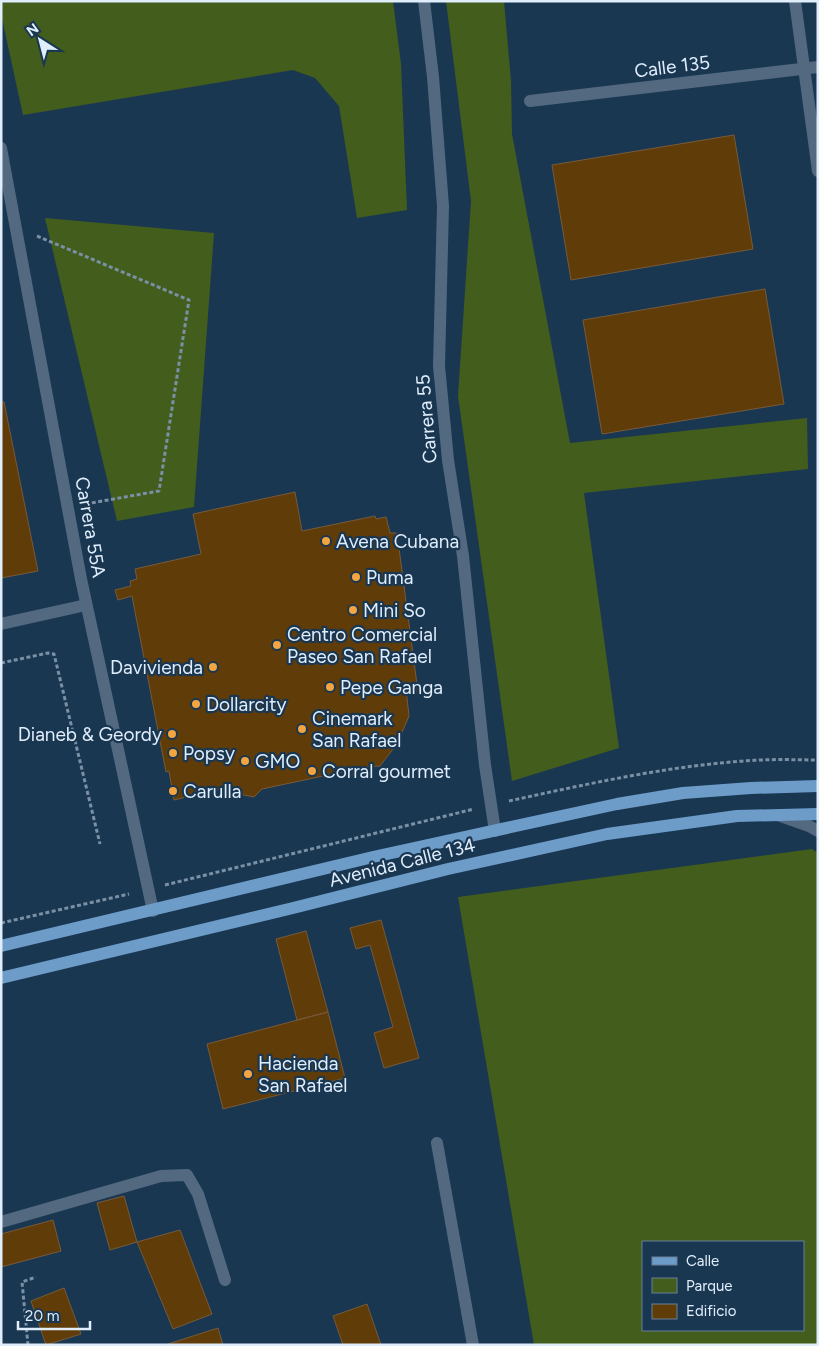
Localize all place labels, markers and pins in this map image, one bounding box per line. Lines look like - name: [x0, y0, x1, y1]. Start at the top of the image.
- place label: Avena Cubana: [336, 530, 459, 553]
- marker: Avena Cubana: [320, 535, 332, 547]
- place label: Puma: [366, 566, 413, 589]
- marker: Puma: [350, 571, 362, 583]
- place label: Mini So: [363, 599, 426, 622]
- marker: Mini So: [347, 604, 359, 616]
- place label: Centro Comercial Paseo San Rafael: [287, 623, 437, 668]
- marker: Centro Comercial Paseo San Rafael: [271, 639, 283, 651]
- place label: Davivienda: [110, 656, 203, 679]
- marker: Davivienda: [207, 661, 219, 673]
- place label: Pepe Ganga: [340, 676, 443, 699]
- marker: Pepe Ganga: [324, 681, 336, 693]
- place label: Dollarcity: [206, 693, 286, 716]
- marker: Dollarcity: [190, 698, 202, 710]
- place label: Cinemark San Rafael: [312, 707, 401, 752]
- place label: Dianeb & Geordy: [18, 723, 162, 746]
- marker: Cinemark San Rafael: [296, 723, 308, 735]
- marker: Dianeb & Geordy: [166, 728, 178, 740]
- place label: Popsy: [183, 742, 235, 765]
- marker: Popsy: [167, 747, 179, 759]
- place label: GMO: [255, 750, 300, 773]
- marker: GMO: [239, 755, 251, 767]
- place label: Corral gourmet: [322, 760, 451, 783]
- marker: Corral gourmet: [306, 765, 318, 777]
- place label: Carulla: [183, 780, 241, 803]
- marker: Carulla: [167, 785, 179, 797]
- place label: Hacienda San Rafael: [258, 1052, 347, 1097]
- marker: Hacienda San Rafael: [242, 1068, 254, 1080]

